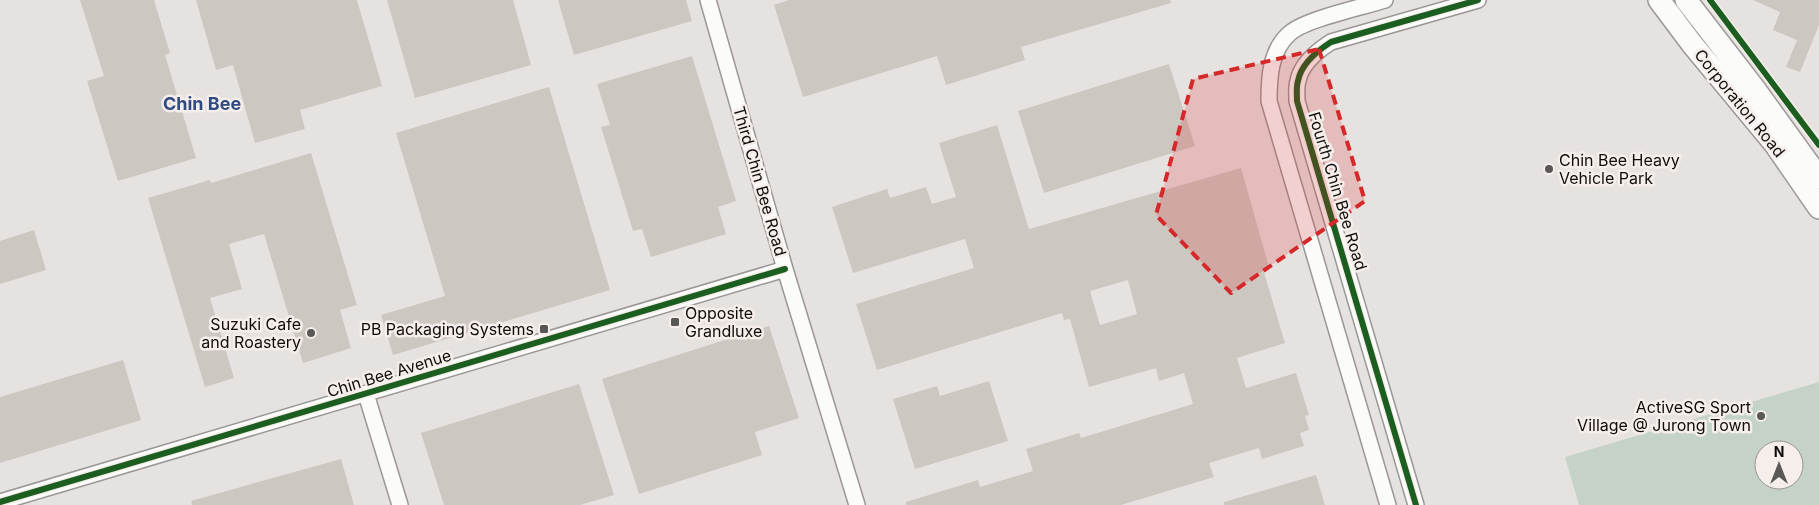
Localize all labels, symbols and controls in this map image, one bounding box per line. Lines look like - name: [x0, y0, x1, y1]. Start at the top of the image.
- street label: Corporation Road: [1690, 45, 1790, 161]
- district label: Chin Bee: [163, 93, 241, 114]
- street label: Third Chin Bee Road: [729, 104, 791, 258]
- street label: Fourth Chin Bee Road: [1304, 109, 1372, 273]
- place label: Chin Bee Heavy Vehicle Park: [1559, 150, 1680, 188]
- marker: Chin Bee Heavy Vehicle Park: [1543, 163, 1555, 175]
- place label: Opposite Grandluxe: [685, 303, 762, 341]
- place label: Suzuki Cafe and Roastery: [201, 314, 301, 352]
- marker: Opposite Grandluxe: [669, 316, 681, 328]
- place label: PB Packaging Systems: [361, 319, 534, 339]
- marker: PB Packaging Systems: [538, 323, 550, 335]
- marker: Suzuki Cafe and Roastery: [305, 327, 317, 339]
- street label: Chin Bee Avenue: [324, 345, 454, 401]
- place label: ActiveSG Sport Village @ Jurong Town: [1577, 397, 1751, 435]
- marker: ActiveSG Sport Village @ Jurong Town: [1755, 410, 1767, 422]
- north arrow: [1754, 440, 1804, 490]
- text: N: [1774, 443, 1784, 460]

